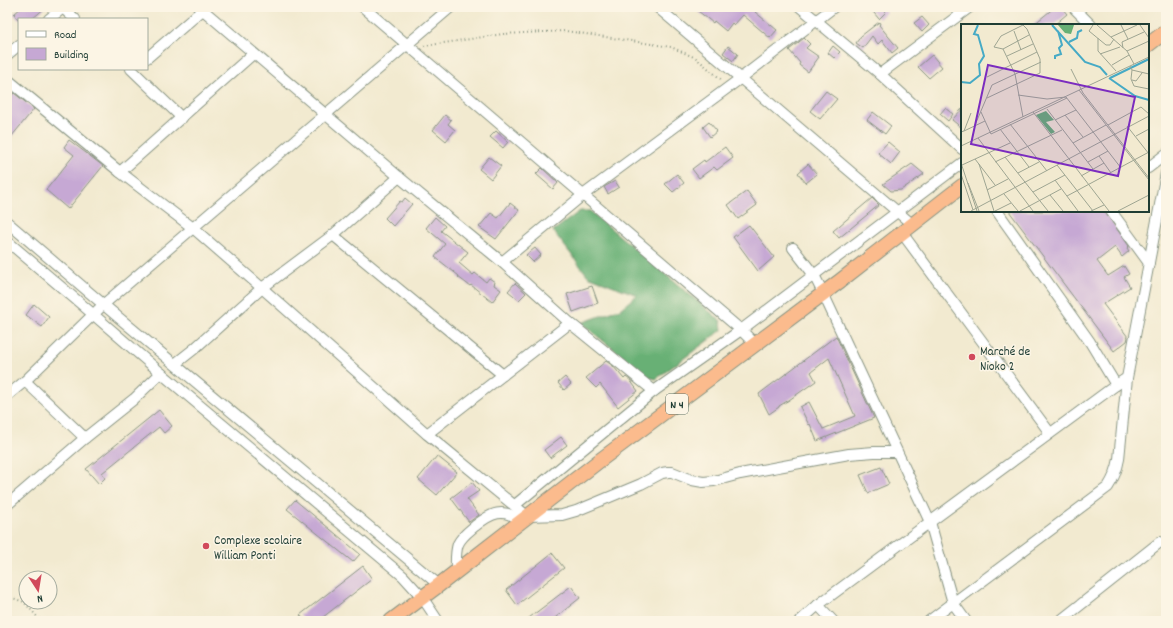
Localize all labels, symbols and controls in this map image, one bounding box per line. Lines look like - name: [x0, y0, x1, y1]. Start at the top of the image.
- legend: [18, 18, 148, 70]
- inset map: [961, 24, 1149, 212]
- text: Road: [54, 27, 76, 44]
- text: Building: [54, 47, 89, 64]
- place label: Marché de Nioko 2: [980, 343, 1030, 377]
- marker: Marché de Nioko 2: [967, 352, 977, 362]
- road number: N 4: [666, 394, 688, 414]
- place label: Complexe scolaire William Ponti: [214, 532, 302, 566]
- marker: Complexe scolaire William Ponti: [201, 541, 211, 551]
- north arrow: [18, 570, 58, 610]
- text: N: [35, 589, 44, 606]

